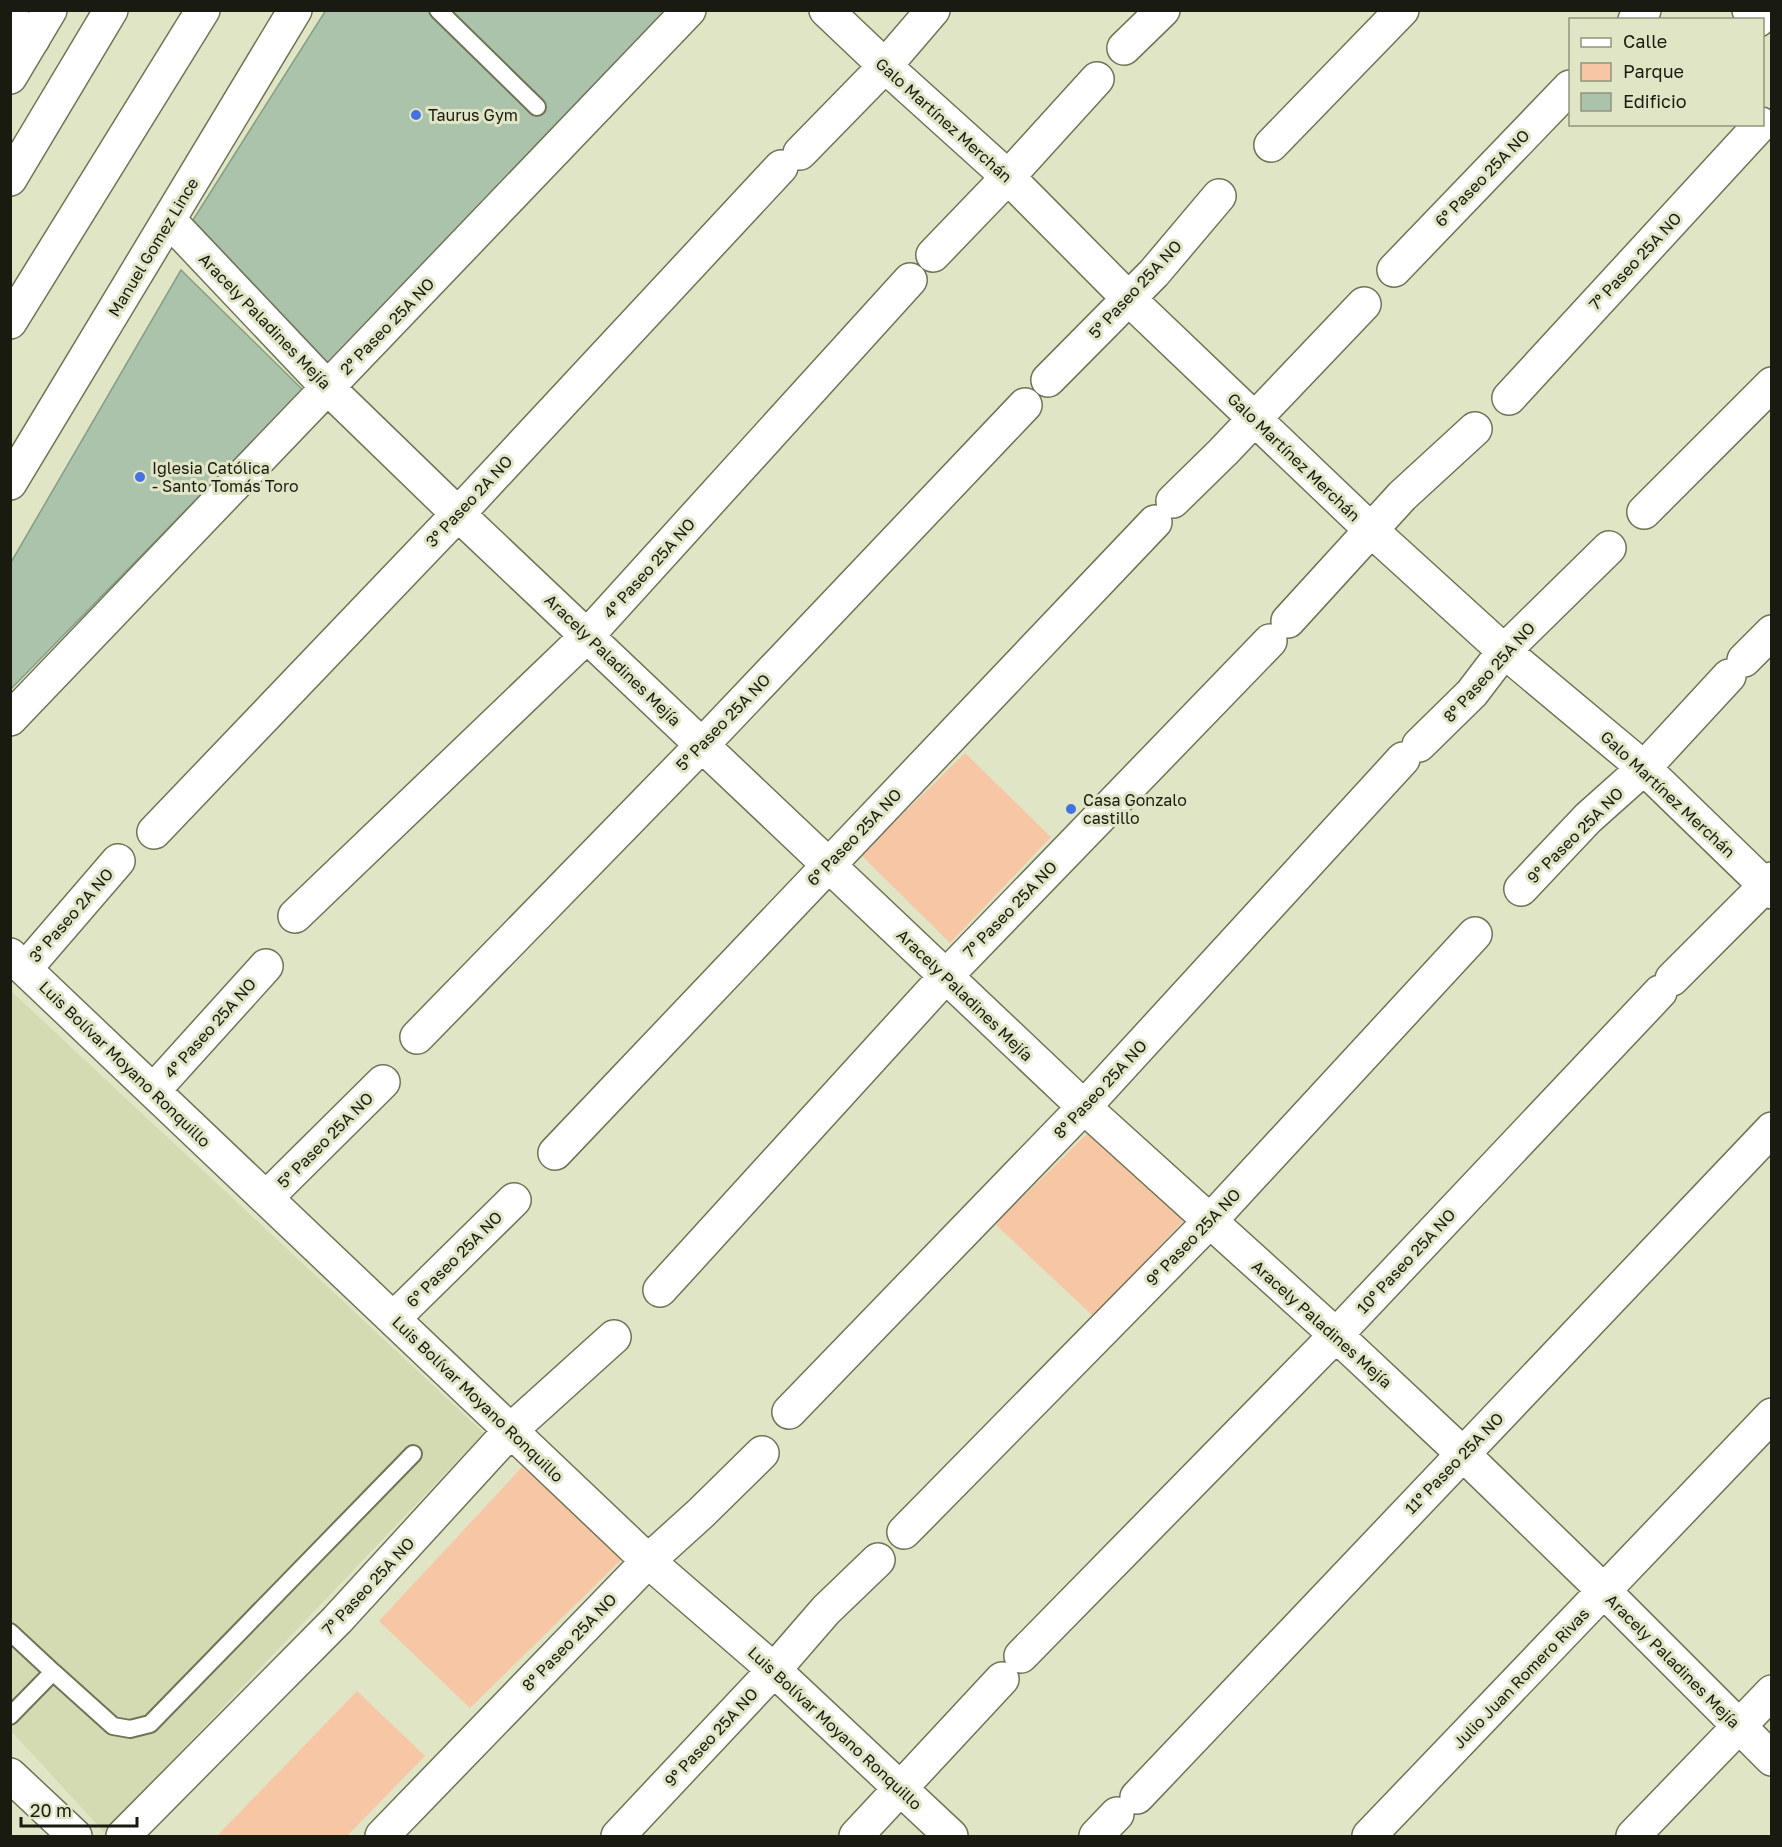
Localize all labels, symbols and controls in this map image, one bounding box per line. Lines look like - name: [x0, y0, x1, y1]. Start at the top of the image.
- legend: [1569, 18, 1764, 126]
- text: Calle: [1623, 30, 1667, 52]
- street label: Galo Martínez Merchán: [872, 53, 1016, 187]
- text: Parque: [1623, 60, 1684, 82]
- text: Edificio: [1623, 90, 1687, 112]
- place label: Taurus Gym: [428, 105, 518, 125]
- marker: Taurus Gym: [409, 108, 423, 122]
- street label: 6º Paseo 25A NO: [1430, 125, 1534, 231]
- street label: Manuel Gomez Lince: [104, 174, 202, 320]
- street label: 7º Paseo 25A NO: [1585, 208, 1685, 314]
- street label: 5º Paseo 25A NO: [1084, 236, 1186, 342]
- street label: Aracely Paladines Mejía: [195, 249, 335, 393]
- street label: 2º Paseo 25A NO: [336, 273, 438, 379]
- street label: Galo Martínez Merchán: [1223, 388, 1365, 526]
- street label: 3º Paseo 2A NO: [421, 451, 517, 551]
- place label: Iglesia Católica - Santo Tomás Toro: [152, 458, 299, 496]
- marker: Iglesia Católica - Santo Tomás Toro: [133, 470, 147, 484]
- street label: 4º Paseo 25A NO: [599, 514, 699, 622]
- street label: Aracely Paladines Mejía: [541, 590, 685, 730]
- street label: 8º Paseo 25A NO: [1439, 618, 1539, 726]
- street label: 5º Paseo 25A NO: [672, 669, 774, 775]
- street label: Galo Martínez Merchán: [1597, 726, 1739, 862]
- street label: 9º Paseo 25A NO: [1523, 783, 1627, 887]
- street label: 6º Paseo 25A NO: [802, 784, 906, 890]
- place label: Casa Gonzalo castillo: [1083, 790, 1187, 828]
- marker: Casa Gonzalo castillo: [1064, 802, 1078, 816]
- street label: 7º Paseo 25A NO: [959, 857, 1061, 961]
- street label: 3º Paseo 2A NO: [25, 864, 117, 966]
- street label: Aracely Paladines Mejía: [893, 925, 1037, 1065]
- street label: 4º Paseo 25A NO: [160, 974, 260, 1082]
- street label: Luis Bolívar Moyano Ronquillo: [35, 977, 215, 1151]
- street label: 8º Paseo 25A NO: [1049, 1035, 1151, 1143]
- street label: 5º Paseo 25A NO: [273, 1088, 377, 1192]
- street label: 9º Paseo 25A NO: [1141, 1184, 1245, 1290]
- street label: 10º Paseo 25A NO: [1352, 1205, 1460, 1317]
- street label: 6º Paseo 25A NO: [402, 1207, 506, 1311]
- street label: Aracely Paladines Mejía: [1248, 1256, 1396, 1392]
- street label: Luis Bolívar Moyano Ronquillo: [388, 1312, 568, 1486]
- street label: 11º Paseo 25A NO: [1400, 1408, 1508, 1518]
- street label: 7º Paseo 25A NO: [318, 1533, 418, 1639]
- street label: 8º Paseo 25A NO: [517, 1589, 621, 1695]
- street label: Aracely Paladines Mejía: [1602, 1590, 1744, 1732]
- street label: Julio Juan Romero Rivas: [1449, 1604, 1593, 1752]
- street label: Luis Bolívar Moyano Ronquillo: [744, 1642, 926, 1814]
- street label: 9º Paseo 25A NO: [660, 1683, 762, 1791]
- scale bar: [21, 1790, 136, 1828]
- text: 20 m: [30, 1799, 72, 1821]

